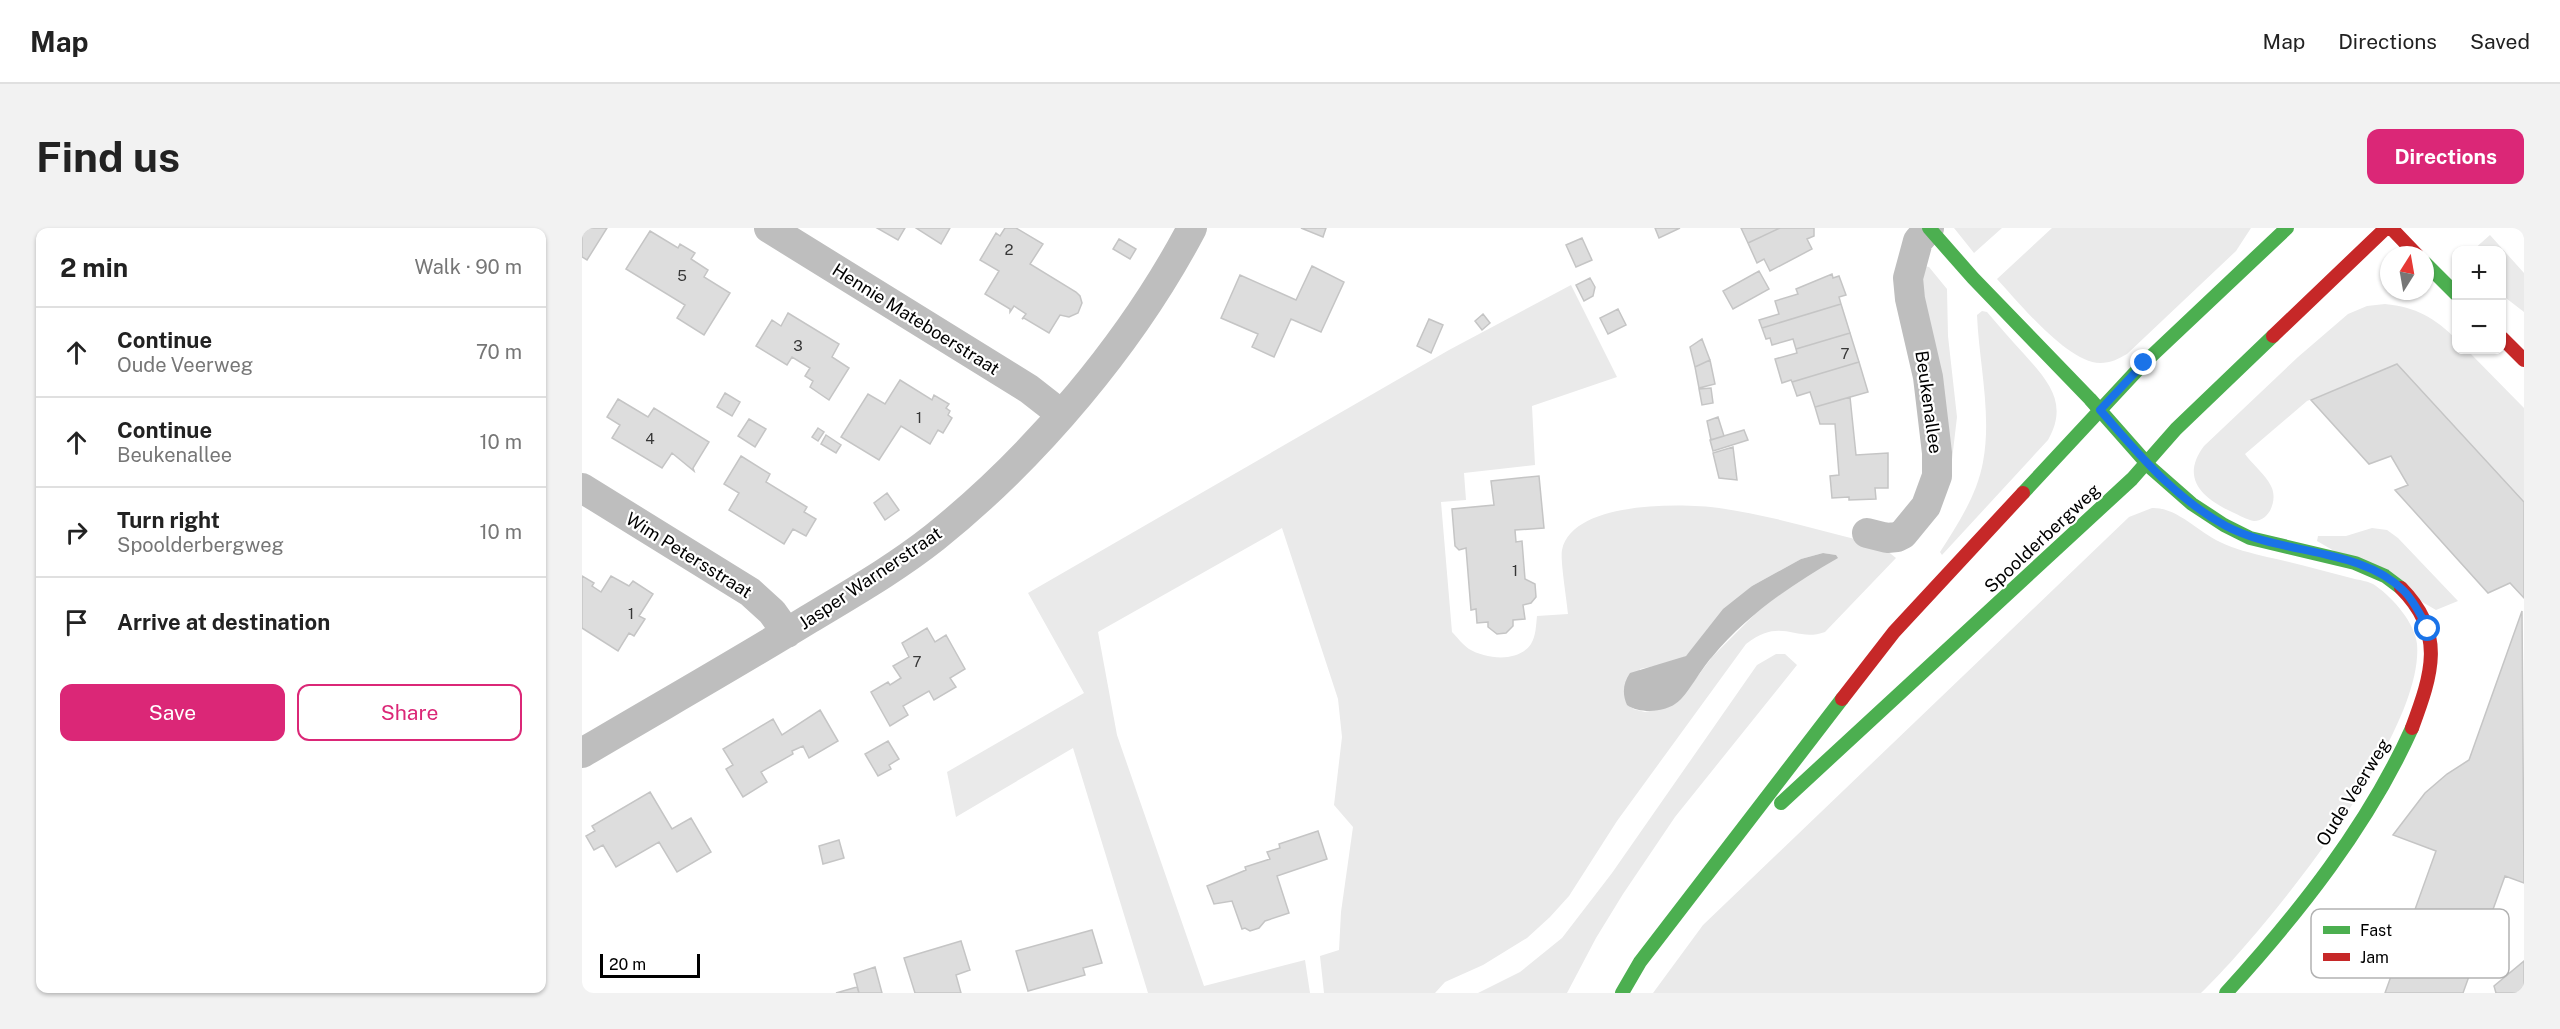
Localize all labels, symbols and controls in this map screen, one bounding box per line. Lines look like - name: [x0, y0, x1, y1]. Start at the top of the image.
- text: Map: [30, 25, 89, 58]
- text: Map: [2263, 29, 2305, 54]
- text: Directions: [2338, 29, 2437, 54]
- text: Saved: [2470, 29, 2530, 54]
- button: Directions: [2367, 129, 2524, 184]
- text: Find us: [36, 132, 180, 181]
- house number: 2: [1005, 241, 1014, 258]
- north arrow: [2380, 246, 2434, 300]
- map controls: [2452, 246, 2506, 354]
- button: +: [2452, 246, 2506, 300]
- text: 2 min: [60, 252, 128, 283]
- text: Walk · 90 m: [415, 255, 522, 279]
- street label: Hennie Mateboerstraat: [829, 259, 1003, 379]
- house number: 5: [677, 267, 687, 284]
- button: −: [2452, 300, 2506, 354]
- text: Continue: [117, 327, 212, 353]
- icon: ahead: [60, 336, 93, 369]
- house number: 3: [793, 337, 803, 354]
- text: 70 m: [476, 340, 522, 364]
- house number: 7: [1840, 345, 1850, 362]
- street label: Beukenallee: [1911, 349, 1947, 455]
- route end: [2130, 349, 2156, 375]
- text: Oude Veerweg: [117, 353, 253, 377]
- house number: 1: [916, 409, 922, 426]
- text: Continue: [117, 417, 212, 443]
- icon: ahead: [60, 426, 93, 459]
- text: 10 m: [479, 430, 522, 454]
- house number: 4: [645, 430, 655, 447]
- text: Beukenallee: [117, 443, 232, 467]
- street label: Spoolderbergweg: [1980, 479, 2104, 597]
- text: Turn right: [117, 507, 220, 533]
- street label: Wim Petersstraat: [622, 508, 756, 602]
- icon: right: [60, 516, 93, 549]
- text: 10 m: [479, 520, 522, 544]
- street label: Jasper Warnerstraat: [795, 522, 945, 634]
- text: Spoolderbergweg: [117, 533, 284, 557]
- house number: 1: [1512, 562, 1518, 579]
- house number: 1: [628, 605, 634, 622]
- icon: arrive: [60, 606, 93, 639]
- text: Arrive at destination: [117, 609, 330, 635]
- route start: [2414, 615, 2440, 641]
- house number: 7: [912, 653, 922, 670]
- button: Save: [60, 684, 285, 741]
- button: Share: [297, 684, 522, 741]
- street label: Oude Veerweg: [2312, 734, 2394, 850]
- legend: [2311, 909, 2509, 978]
- text: Fast: [2360, 921, 2392, 940]
- text: Jam: [2360, 948, 2389, 967]
- scale bar: [600, 951, 700, 978]
- text: 20 m: [609, 955, 646, 974]

